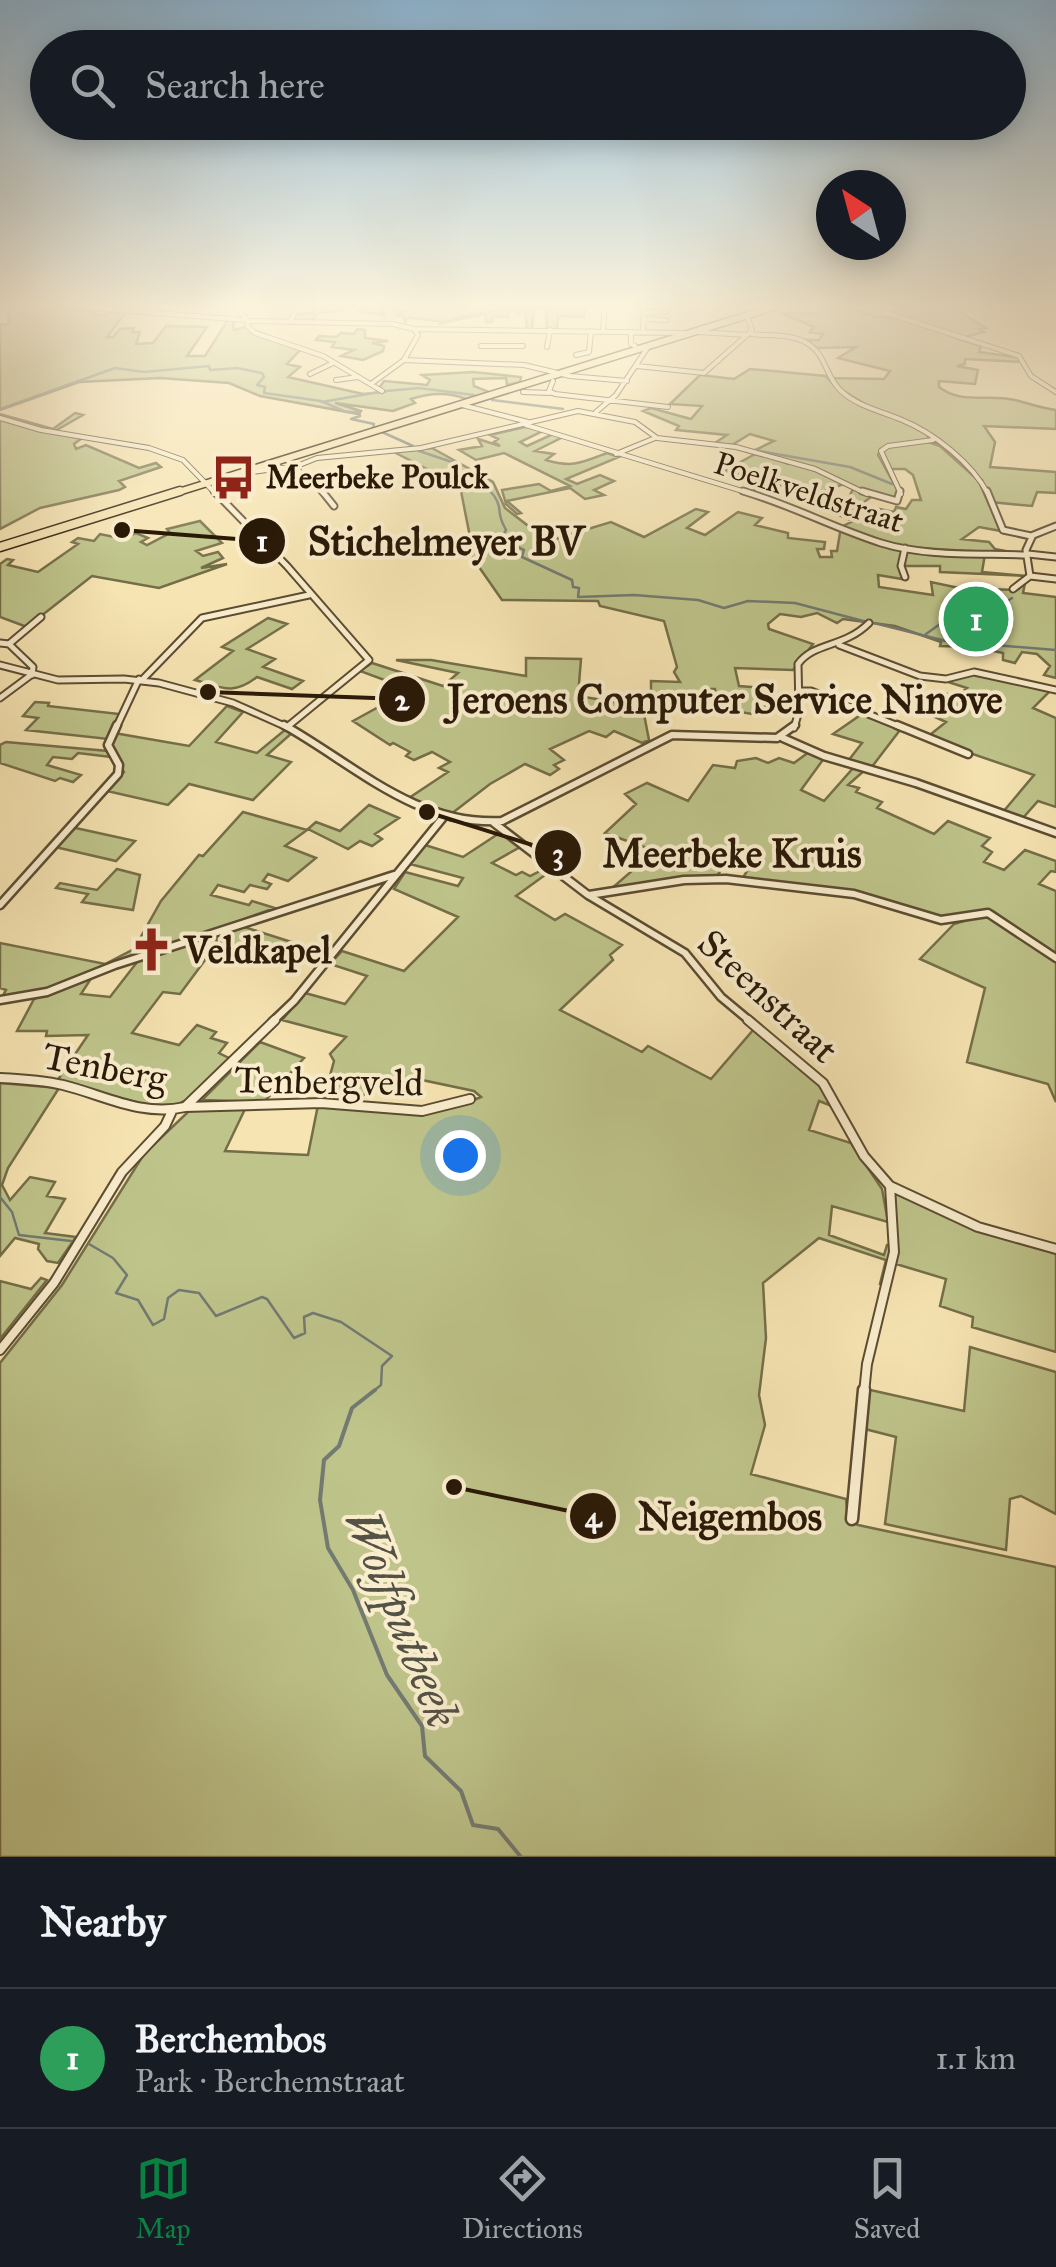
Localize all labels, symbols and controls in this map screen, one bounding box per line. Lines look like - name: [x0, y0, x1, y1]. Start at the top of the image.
- search box: [30, 30, 1026, 140]
- icon: search: [65, 58, 120, 113]
- text: Search here: [145, 62, 325, 108]
- north arrow: [816, 170, 906, 260]
- street label: Poelkveldstraat: [709, 443, 909, 541]
- bus stop icon: Meerbeke Poulck: [209, 453, 257, 501]
- place label: Meerbeke Poulck: [266, 458, 490, 497]
- callout: Stichelmeyer BV: [237, 506, 604, 576]
- text: Stichelmeyer BV: [308, 517, 586, 566]
- text: 1: [256, 523, 268, 559]
- pin: 1: [944, 582, 1008, 656]
- callout: Jeroens Computer Service Ninove: [377, 664, 1023, 734]
- text: Jeroens Computer Service Ninove: [442, 675, 1003, 724]
- text: 2: [395, 682, 411, 718]
- callout: Meerbeke Kruis: [533, 818, 882, 888]
- text: Meerbeke Kruis: [602, 829, 862, 878]
- text: 3: [552, 836, 564, 872]
- street label: Steenstraat: [688, 920, 848, 1072]
- church icon: Veldkapel: [127, 926, 175, 974]
- place label: Veldkapel: [183, 927, 332, 973]
- street label: Tenberg: [39, 1032, 171, 1102]
- street label: Tenbergveld: [234, 1056, 424, 1106]
- your location: [435, 1130, 486, 1181]
- callout: Neigembos: [568, 1481, 842, 1551]
- text: Neigembos: [638, 1492, 822, 1541]
- text: 4: [585, 1499, 603, 1535]
- water label: Wolfputbeek: [331, 1500, 473, 1736]
- text: Nearby: [40, 1896, 165, 1948]
- text: Berchembos: [135, 2016, 326, 2062]
- text: 1: [66, 2039, 79, 2078]
- text: 1.1 km: [935, 2039, 1016, 2078]
- text: Park · Berchemstraat: [135, 2062, 405, 2101]
- tab: Map: [136, 2151, 191, 2246]
- tab: Directions: [462, 2151, 583, 2246]
- tab: Saved: [854, 2151, 920, 2246]

